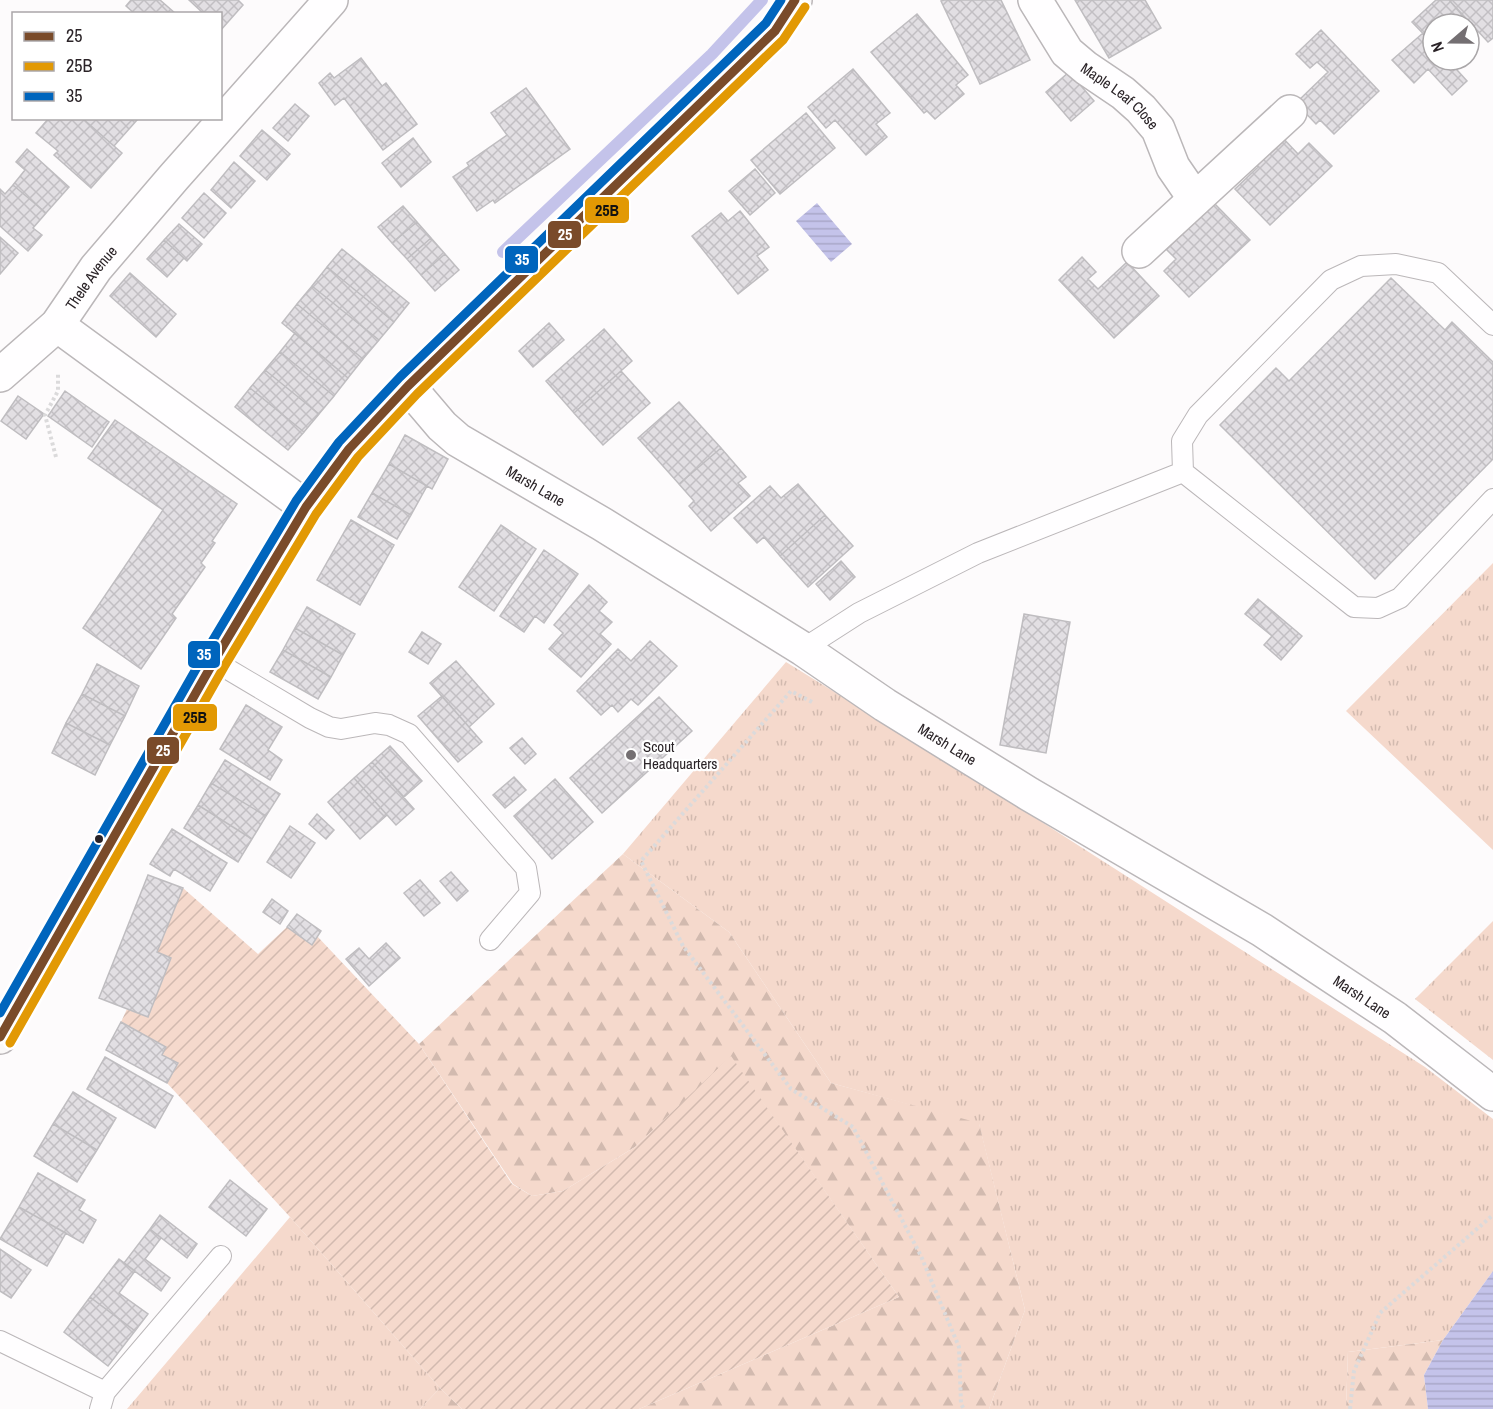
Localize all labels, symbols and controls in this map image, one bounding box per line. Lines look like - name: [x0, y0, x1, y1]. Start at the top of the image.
- legend: [12, 12, 222, 120]
- north arrow: [1421, 12, 1481, 72]
- text: 25: [66, 23, 82, 48]
- text: N: [1425, 39, 1449, 55]
- text: 25B: [66, 53, 92, 78]
- street label: Maple Leaf Close: [1077, 57, 1164, 134]
- text: 35: [66, 83, 82, 108]
- line badge: 25B: [584, 196, 630, 224]
- text: 25B: [595, 199, 619, 221]
- line badge: 25: [547, 220, 582, 249]
- text: 25: [558, 223, 572, 245]
- street label: Thele Avenue: [60, 241, 121, 314]
- line badge: 35: [504, 245, 539, 274]
- text: 35: [515, 248, 529, 270]
- street label: Marsh Lane: [503, 460, 569, 511]
- line badge: 35: [187, 640, 221, 669]
- text: 35: [197, 643, 211, 665]
- line badge: 25B: [172, 703, 218, 732]
- text: 25B: [183, 706, 207, 728]
- street label: Marsh Lane: [914, 718, 981, 770]
- line badge: 25: [146, 736, 180, 765]
- place label: Scout Headquarters: [643, 736, 718, 774]
- text: 25: [156, 739, 170, 761]
- marker: Scout Headquarters: [624, 748, 638, 762]
- unlabelled marker: [93, 833, 105, 845]
- street label: Marsh Lane: [1330, 970, 1395, 1023]

